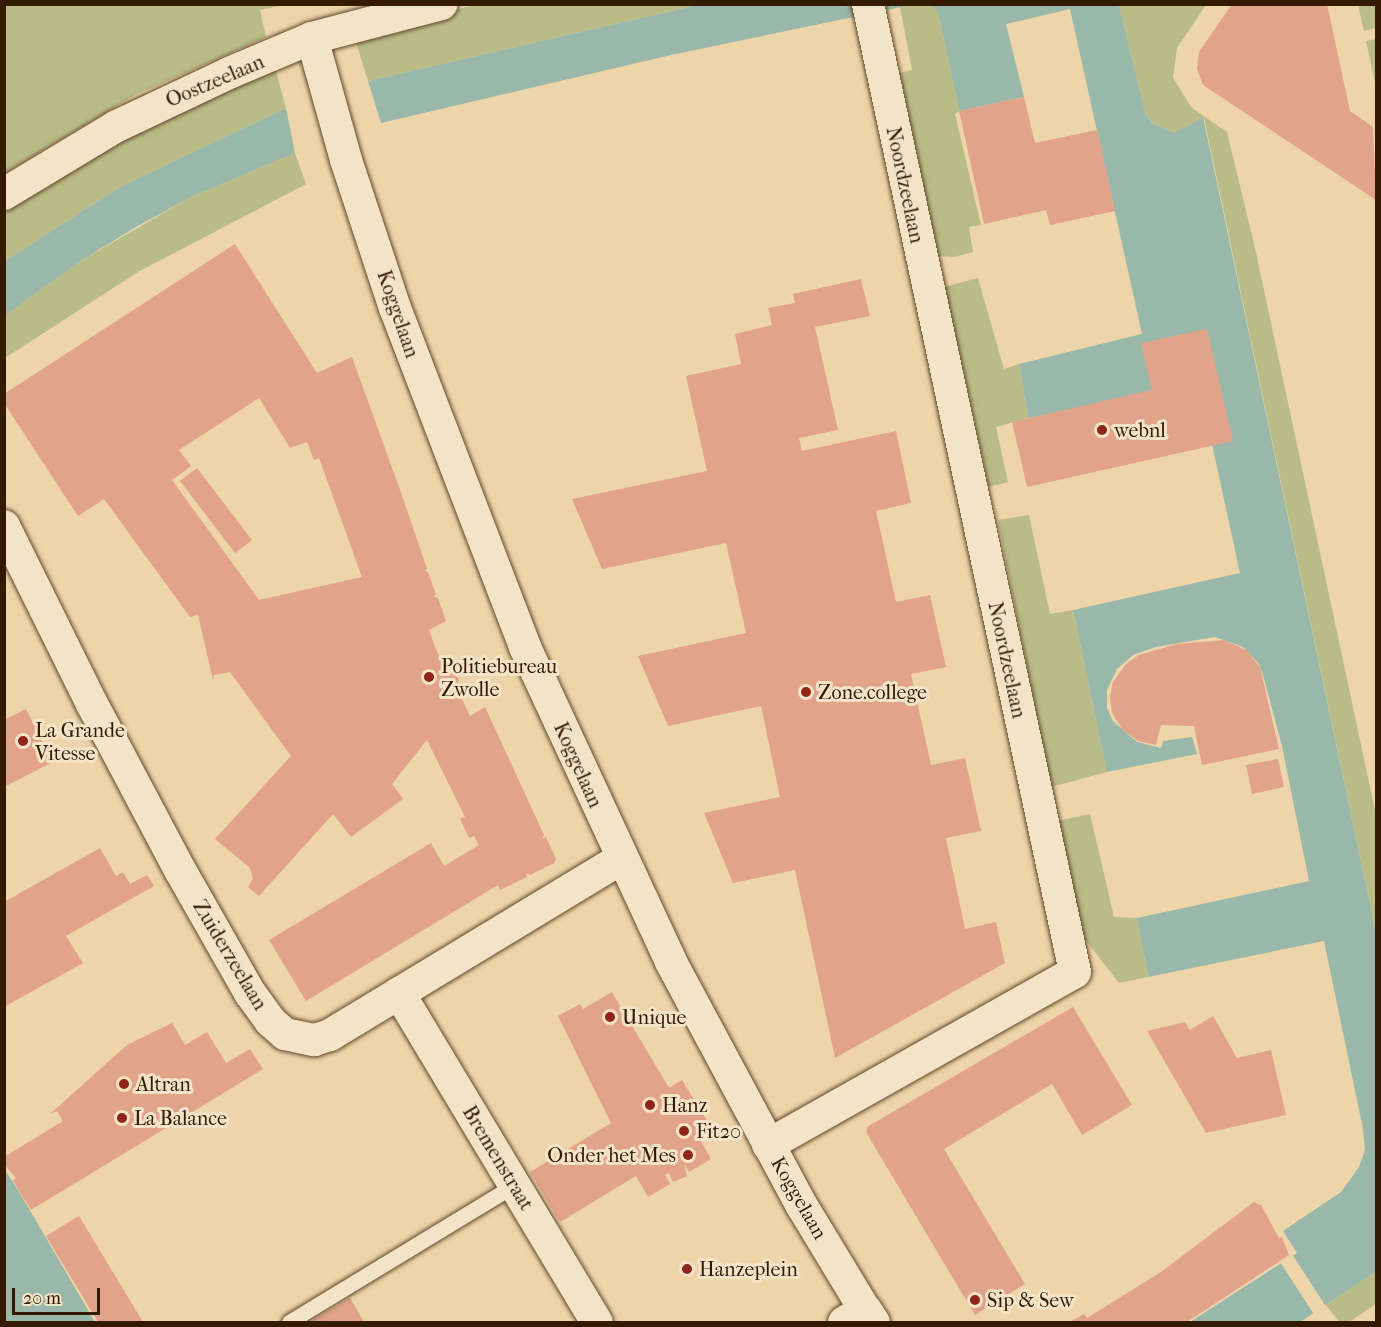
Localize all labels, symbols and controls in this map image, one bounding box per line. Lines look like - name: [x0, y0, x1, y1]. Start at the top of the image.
- street label: Oostzeelaan: [162, 49, 268, 113]
- street label: Noordzeelaan: [881, 125, 929, 245]
- street label: Koggelaan: [372, 267, 424, 361]
- place label: webnl: [1114, 418, 1166, 442]
- marker: webnl: [1095, 423, 1109, 437]
- street label: Noordzeelaan: [983, 600, 1031, 720]
- place label: Politiebureau Zwolle: [441, 654, 557, 701]
- marker: Politiebureau Zwolle: [422, 670, 436, 684]
- place label: Zone.college: [818, 680, 927, 704]
- marker: Zone.college: [799, 685, 813, 699]
- place label: La Grande Vitesse: [35, 718, 125, 765]
- street label: Koggelaan: [548, 718, 608, 812]
- marker: La Grande Vitesse: [16, 734, 30, 748]
- street label: Zuiderzeelaan: [188, 896, 272, 1014]
- place label: Unique: [622, 1005, 686, 1029]
- marker: Unique: [603, 1010, 617, 1024]
- place label: Altran: [136, 1072, 191, 1096]
- marker: Altran: [117, 1077, 131, 1091]
- place label: Hanz: [662, 1093, 708, 1117]
- marker: Hanz: [643, 1098, 657, 1112]
- street label: Bremenstraat: [457, 1101, 539, 1215]
- place label: La Balance: [134, 1106, 227, 1130]
- marker: La Balance: [115, 1111, 129, 1125]
- place label: Fit20: [696, 1119, 741, 1143]
- marker: Fit20: [677, 1124, 691, 1138]
- place label: Onder het Mes: [547, 1143, 676, 1167]
- marker: Onder het Mes: [681, 1148, 695, 1162]
- street label: Koggelaan: [766, 1153, 832, 1243]
- place label: Hanzeplein: [699, 1257, 798, 1281]
- marker: Hanzeplein: [680, 1262, 694, 1276]
- scale bar: [15, 1276, 104, 1314]
- text: 20 m: [23, 1288, 61, 1309]
- place label: Sip & Sew: [987, 1288, 1074, 1312]
- marker: Sip & Sew: [968, 1293, 982, 1307]

